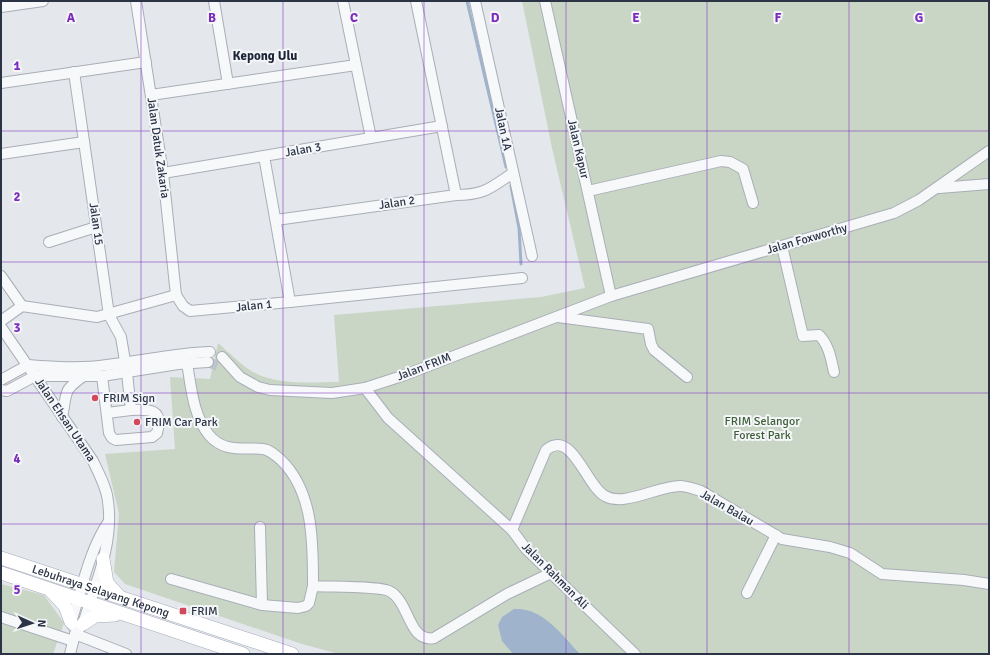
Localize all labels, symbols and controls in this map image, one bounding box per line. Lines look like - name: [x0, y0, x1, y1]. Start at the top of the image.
- text: A: [67, 10, 76, 26]
- text: B: [208, 10, 216, 26]
- text: C: [350, 10, 358, 26]
- text: D: [491, 10, 500, 26]
- text: E: [632, 10, 640, 26]
- text: F: [775, 10, 782, 26]
- text: G: [915, 10, 923, 26]
- district label: Kepong Ulu: [233, 48, 297, 64]
- text: 1: [13, 58, 21, 74]
- street label: Jalan Datuk Zakaria: [143, 97, 173, 199]
- street label: Jalan 1A: [491, 106, 515, 153]
- street label: Jalan Kapur: [564, 118, 592, 181]
- street label: Jalan 3: [284, 139, 322, 161]
- text: 2: [13, 189, 21, 205]
- street label: Jalan 2: [378, 193, 416, 213]
- street label: Jalan 15: [86, 202, 106, 246]
- street label: Jalan Foxworthy: [765, 220, 849, 258]
- street label: Jalan 1: [235, 297, 273, 315]
- text: 3: [13, 320, 21, 336]
- street label: Jalan FRIM: [395, 350, 453, 384]
- street label: Jalan Ehsan Utama: [31, 375, 99, 465]
- place label: FRIM Sign: [103, 391, 155, 406]
- marker: FRIM Sign: [90, 393, 100, 403]
- park label: FRIM Selangor Forest Park: [724, 414, 800, 443]
- place label: FRIM Car Park: [145, 415, 218, 430]
- marker: FRIM Car Park: [132, 417, 142, 427]
- text: 4: [13, 451, 21, 467]
- street label: Jalan Balau: [697, 487, 757, 529]
- street label: Jalan Rahman Ali: [518, 539, 592, 613]
- street label: Lebuhraya Selayang Kepong: [30, 561, 171, 621]
- text: 5: [13, 582, 21, 598]
- north arrow: [12, 603, 52, 643]
- place label: FRIM: [191, 604, 218, 619]
- marker: FRIM: [178, 606, 188, 616]
- text: N: [35, 619, 48, 628]

